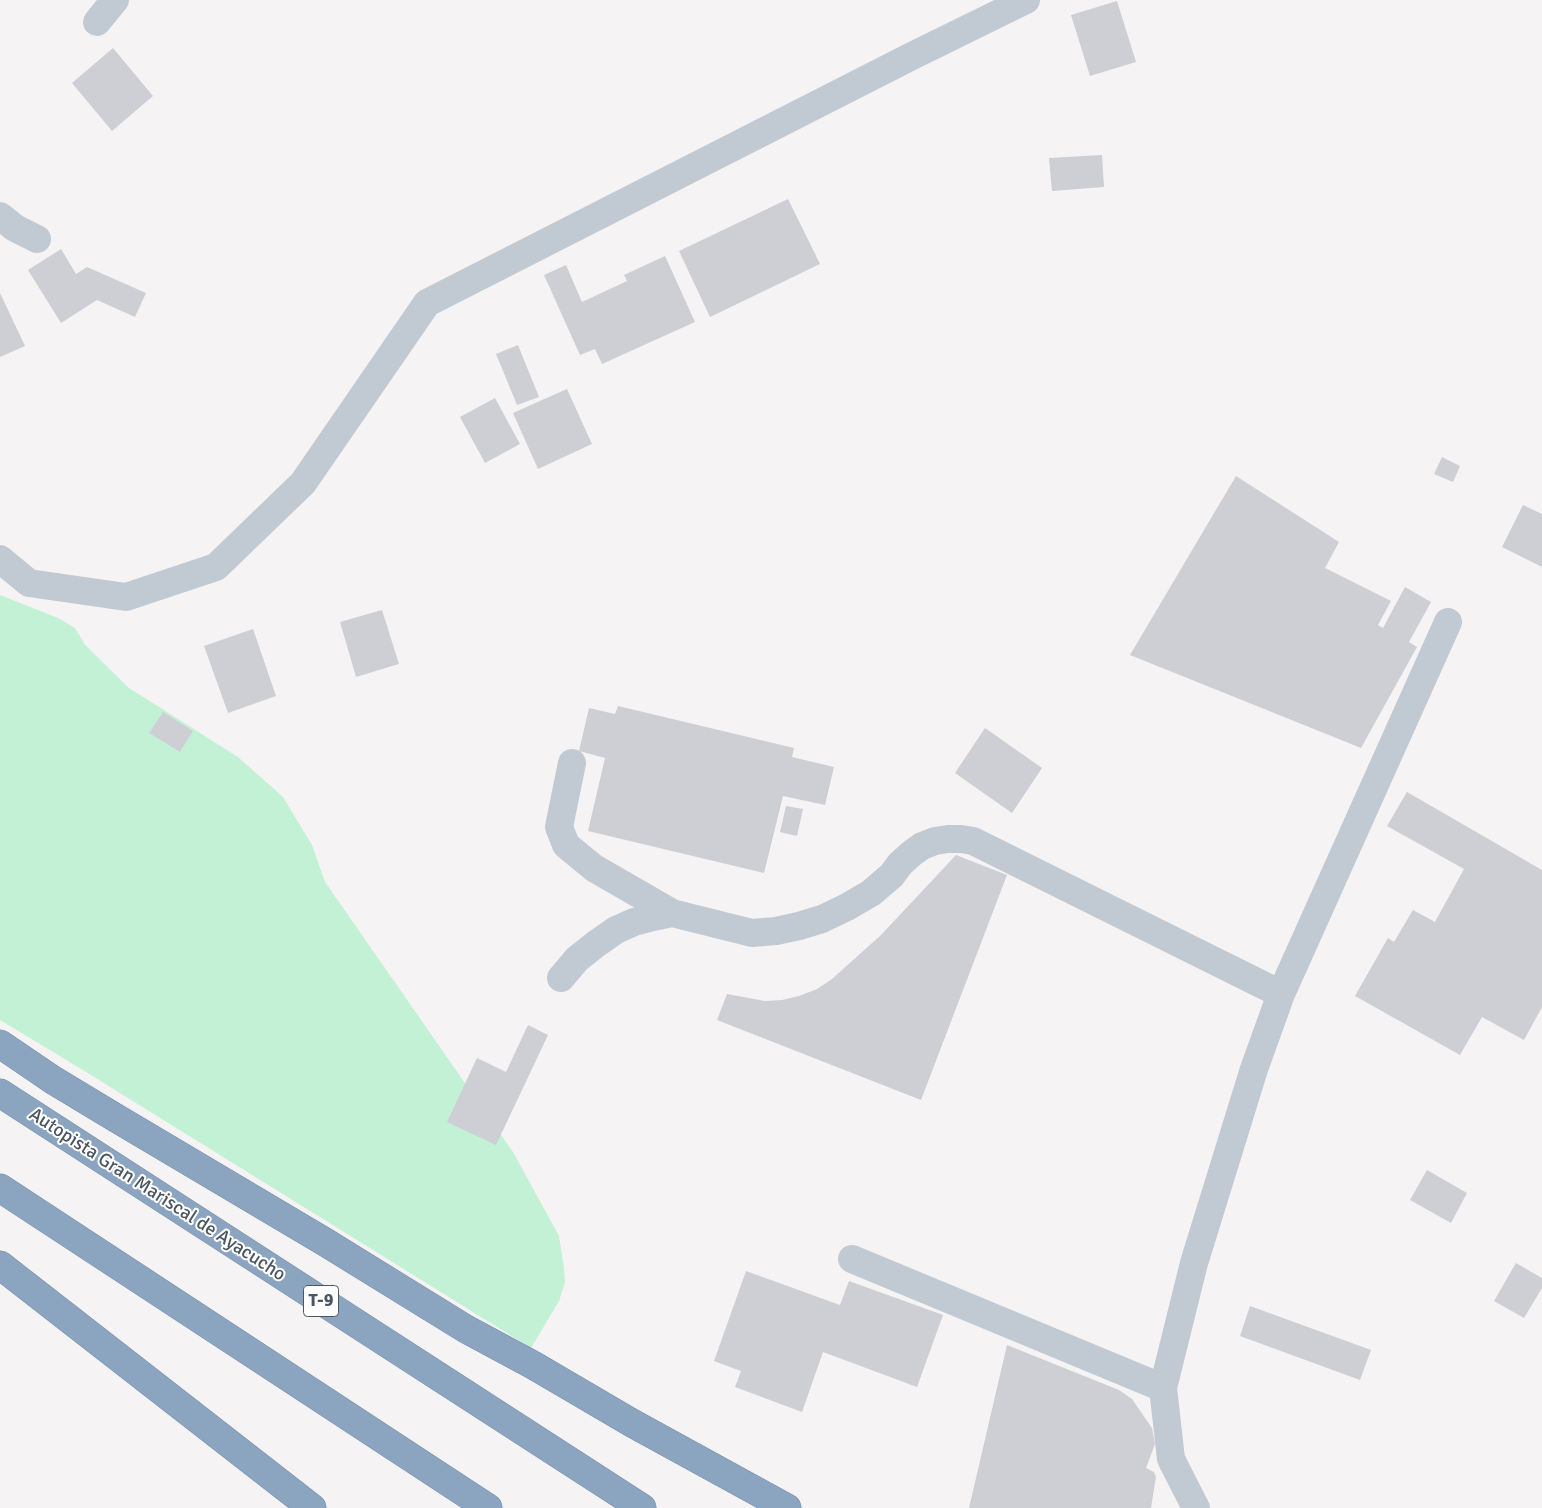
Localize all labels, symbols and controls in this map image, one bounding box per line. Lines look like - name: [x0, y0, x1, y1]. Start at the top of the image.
- street label: Autopista Gran Mariscal de Ayacucho: [24, 1103, 290, 1287]
- road number: T-9: [304, 1285, 338, 1316]

